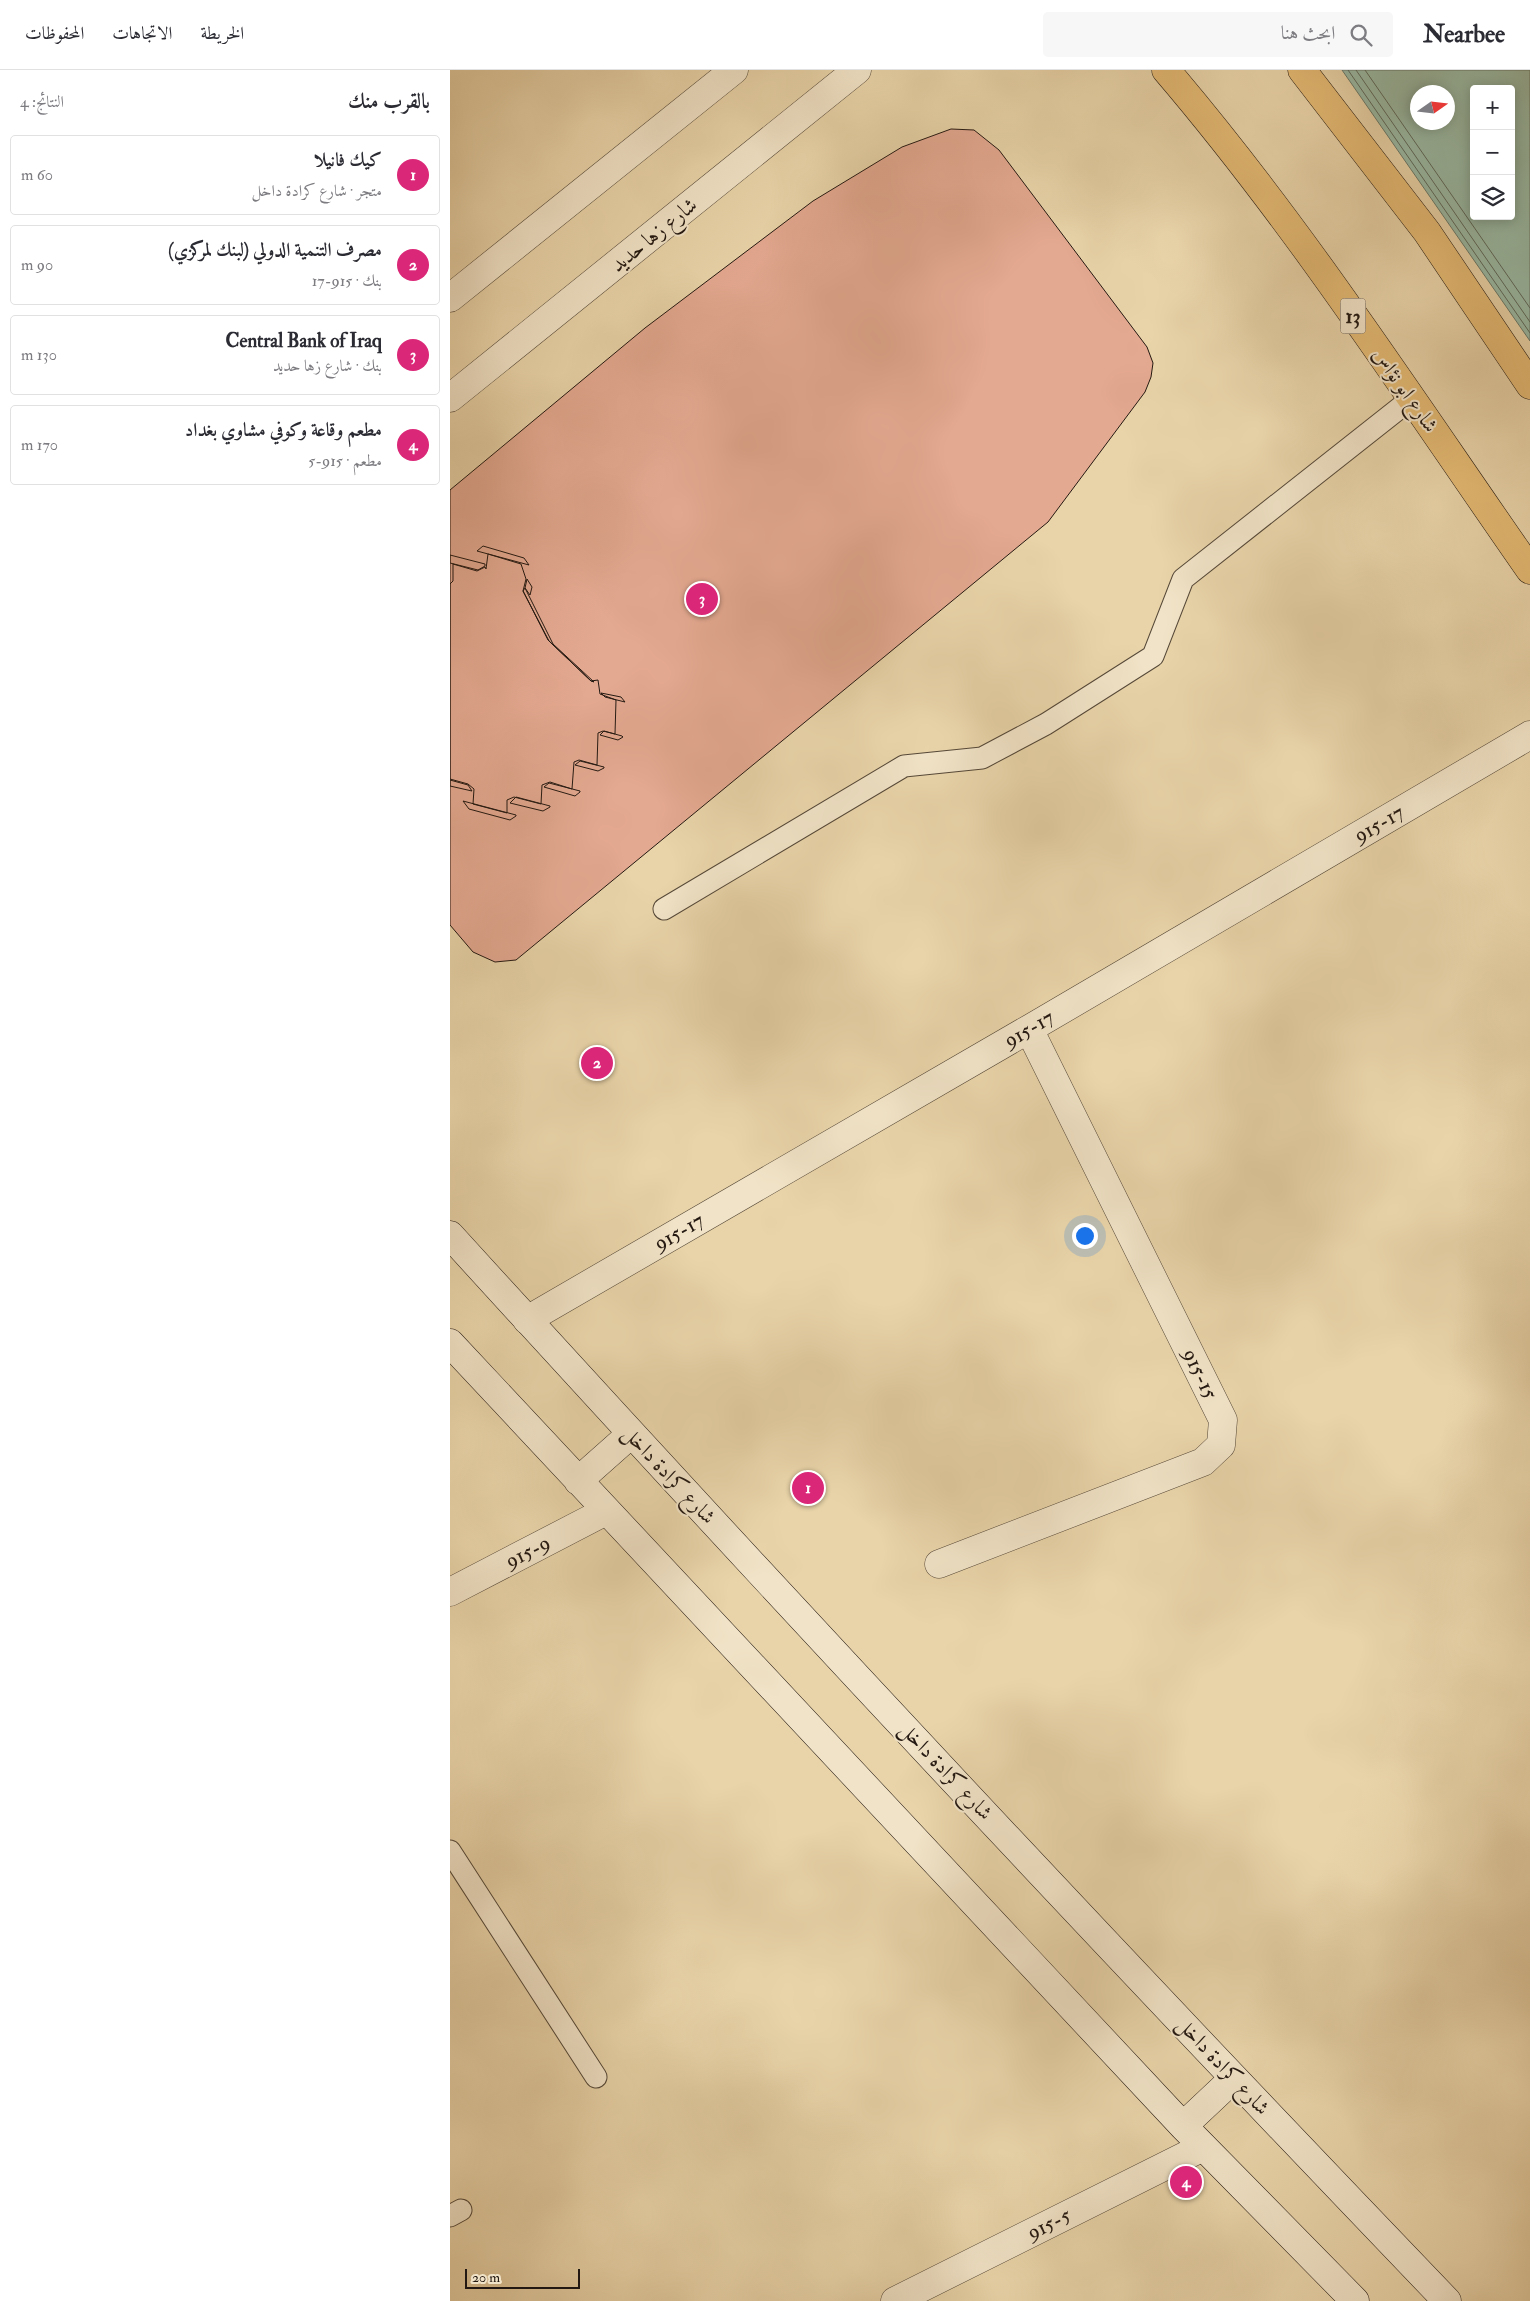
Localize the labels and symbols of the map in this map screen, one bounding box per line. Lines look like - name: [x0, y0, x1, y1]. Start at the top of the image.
- north arrow: [1410, 85, 1455, 130]
- street label: شارع زها حديد: [605, 192, 706, 281]
- road number: 13: [1340, 298, 1366, 334]
- street label: شارع ابو نؤاس: [1363, 342, 1444, 440]
- pin: 3: [686, 580, 718, 618]
- street label: 915-17: [1347, 799, 1409, 850]
- street label: 915-17: [997, 1004, 1059, 1055]
- pin: 2: [581, 1044, 613, 1082]
- street label: 915-17: [647, 1207, 709, 1258]
- your location: [1072, 1223, 1098, 1249]
- street label: 915-15: [1175, 1343, 1224, 1404]
- street label: شارع كرادة داخل: [614, 1420, 722, 1533]
- pin: 1: [792, 1469, 824, 1507]
- street label: 915-9: [499, 1529, 555, 1576]
- street label: شارع كرادة داخل: [891, 1716, 999, 1829]
- street label: شارع كرادة داخل: [1168, 2011, 1276, 2124]
- pin: 4: [1170, 2163, 1202, 2201]
- street label: 915-5: [1021, 2201, 1076, 2247]
- scale bar: [465, 2266, 580, 2289]

